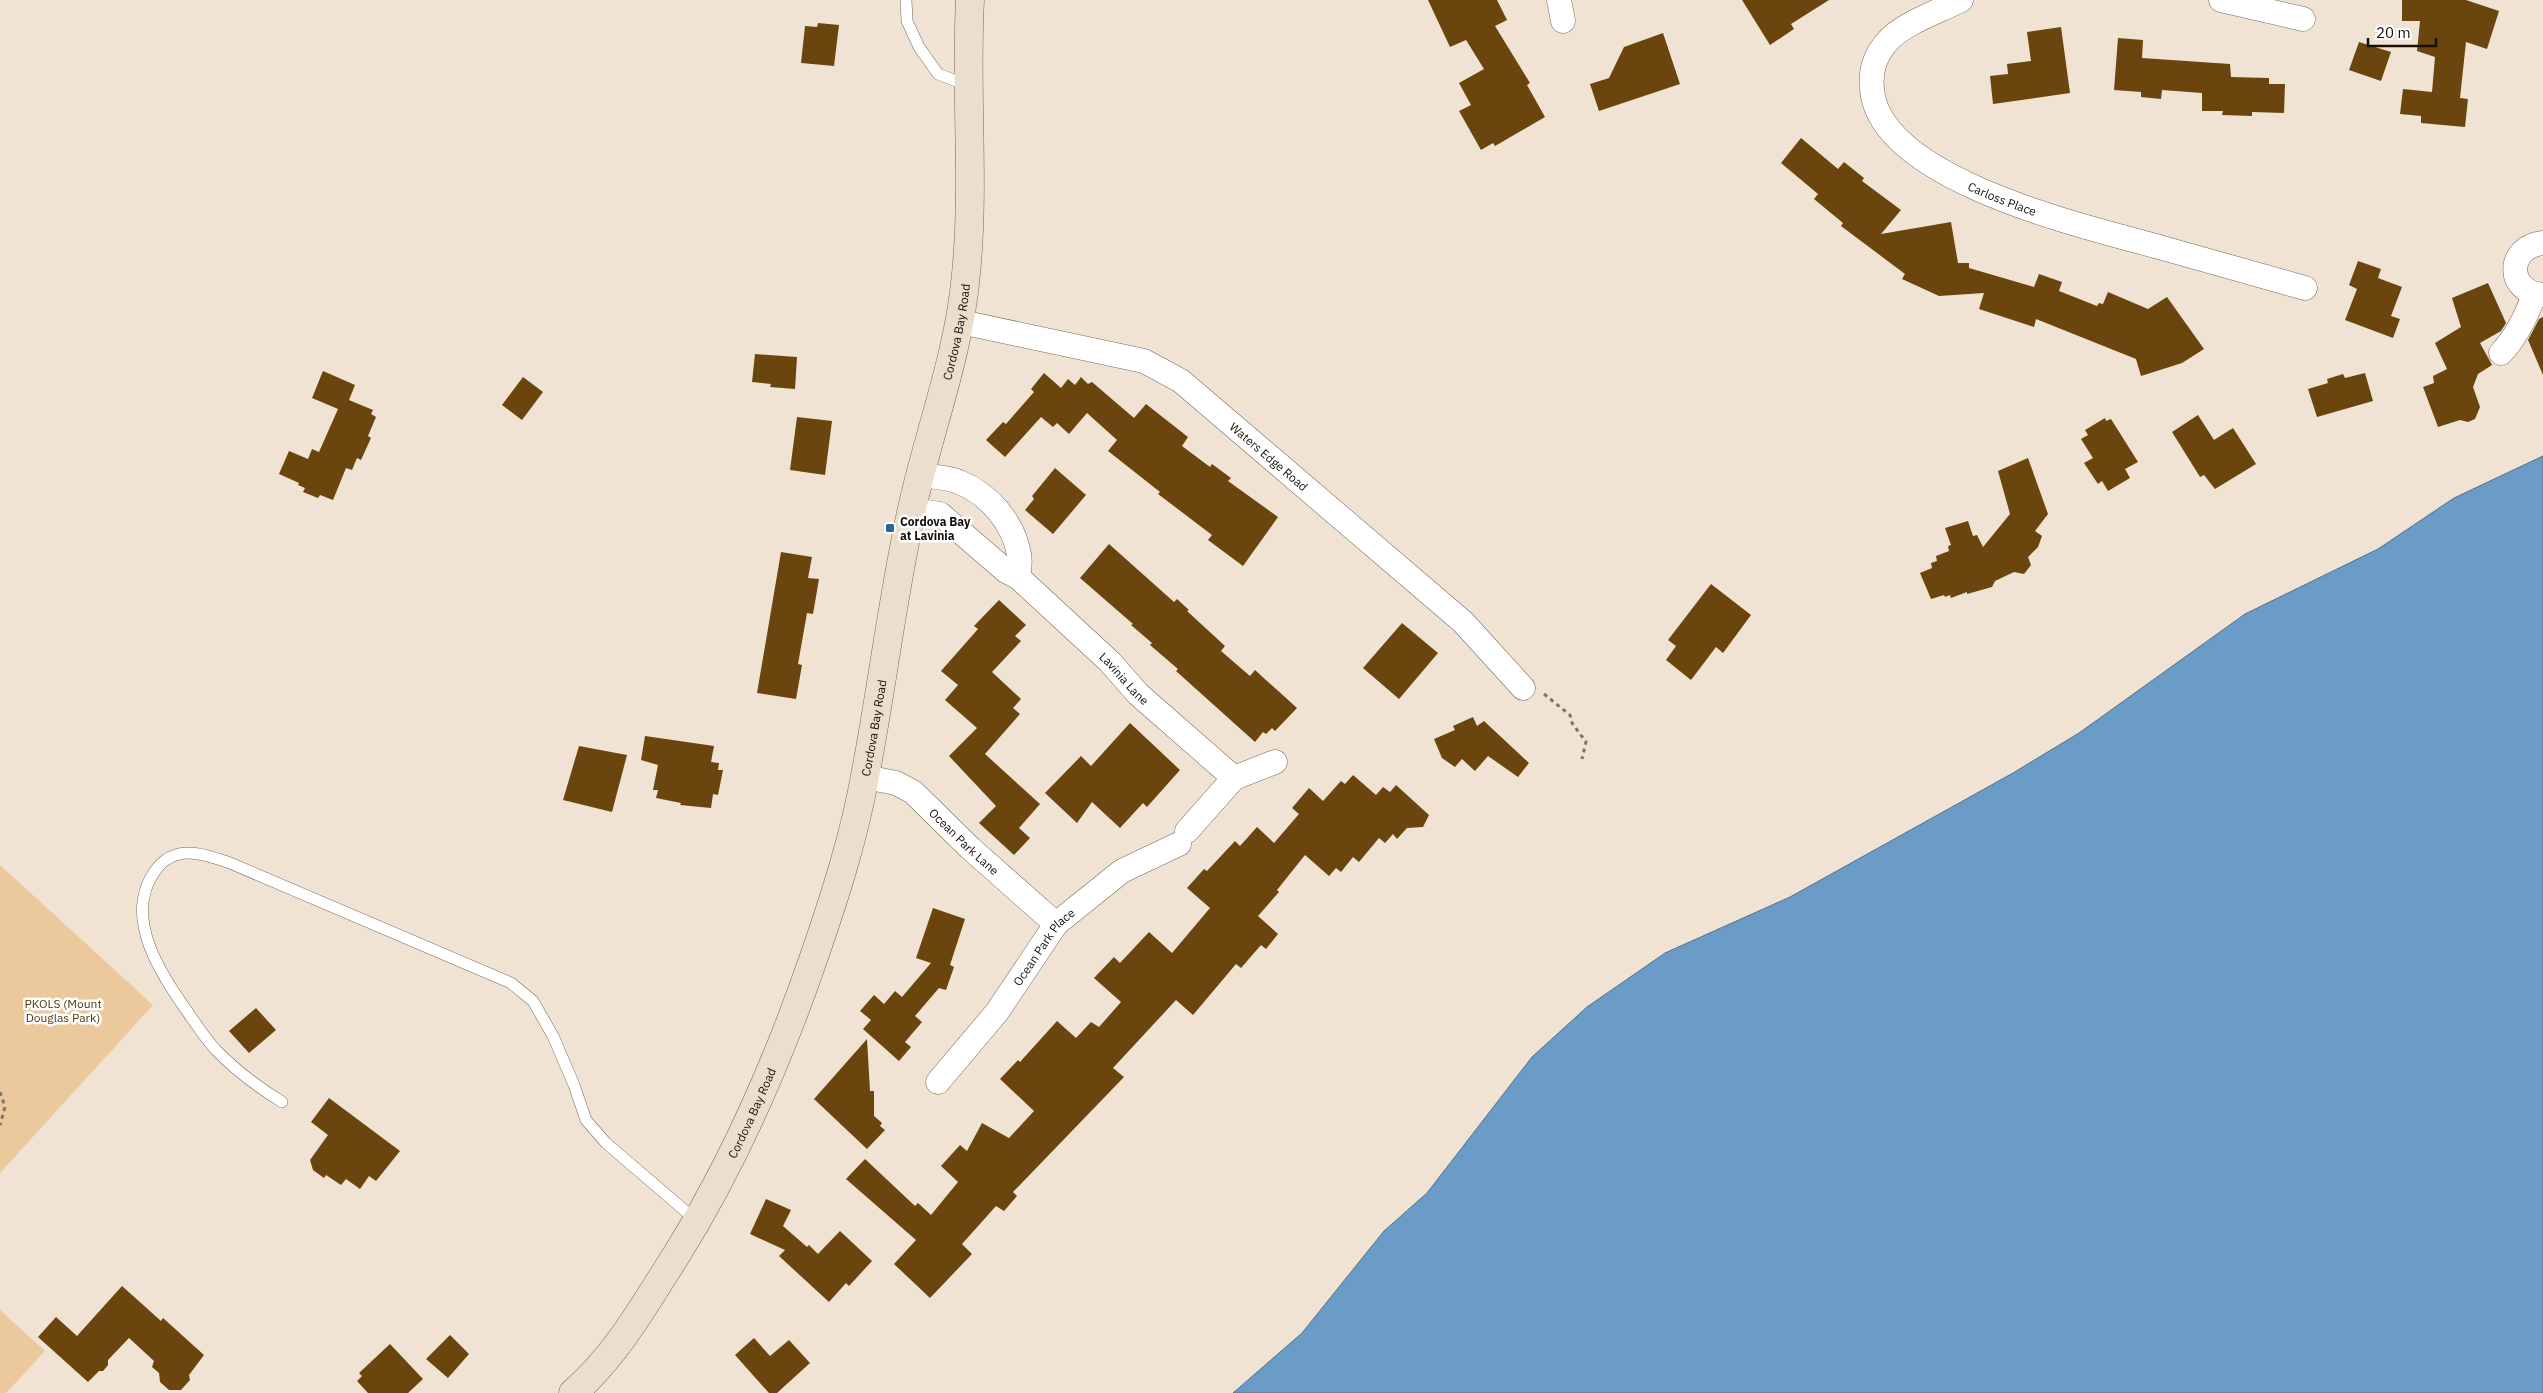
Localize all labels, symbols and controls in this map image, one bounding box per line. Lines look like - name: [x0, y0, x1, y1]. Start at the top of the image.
- scale bar: [2368, 15, 2436, 47]
- text: 20 m: [2376, 23, 2411, 42]
- street label: Carloss Place: [1966, 178, 2039, 219]
- street label: Cordova Bay Road: [939, 283, 973, 382]
- street label: Waters Edge Road: [1227, 419, 1311, 494]
- place label: Cordova Bay at Lavinia: [900, 514, 971, 543]
- marker: Cordova Bay at Lavinia: [884, 522, 896, 534]
- street label: Lavinia Lane: [1097, 649, 1153, 708]
- street label: Cordova Bay Road: [858, 679, 889, 778]
- street label: Ocean Park Lane: [926, 805, 1003, 878]
- street label: Ocean Park Place: [1009, 904, 1078, 988]
- park label: PKOLS (Mount Douglas Park): [24, 996, 102, 1025]
- street label: Cordova Bay Road: [724, 1065, 779, 1161]

